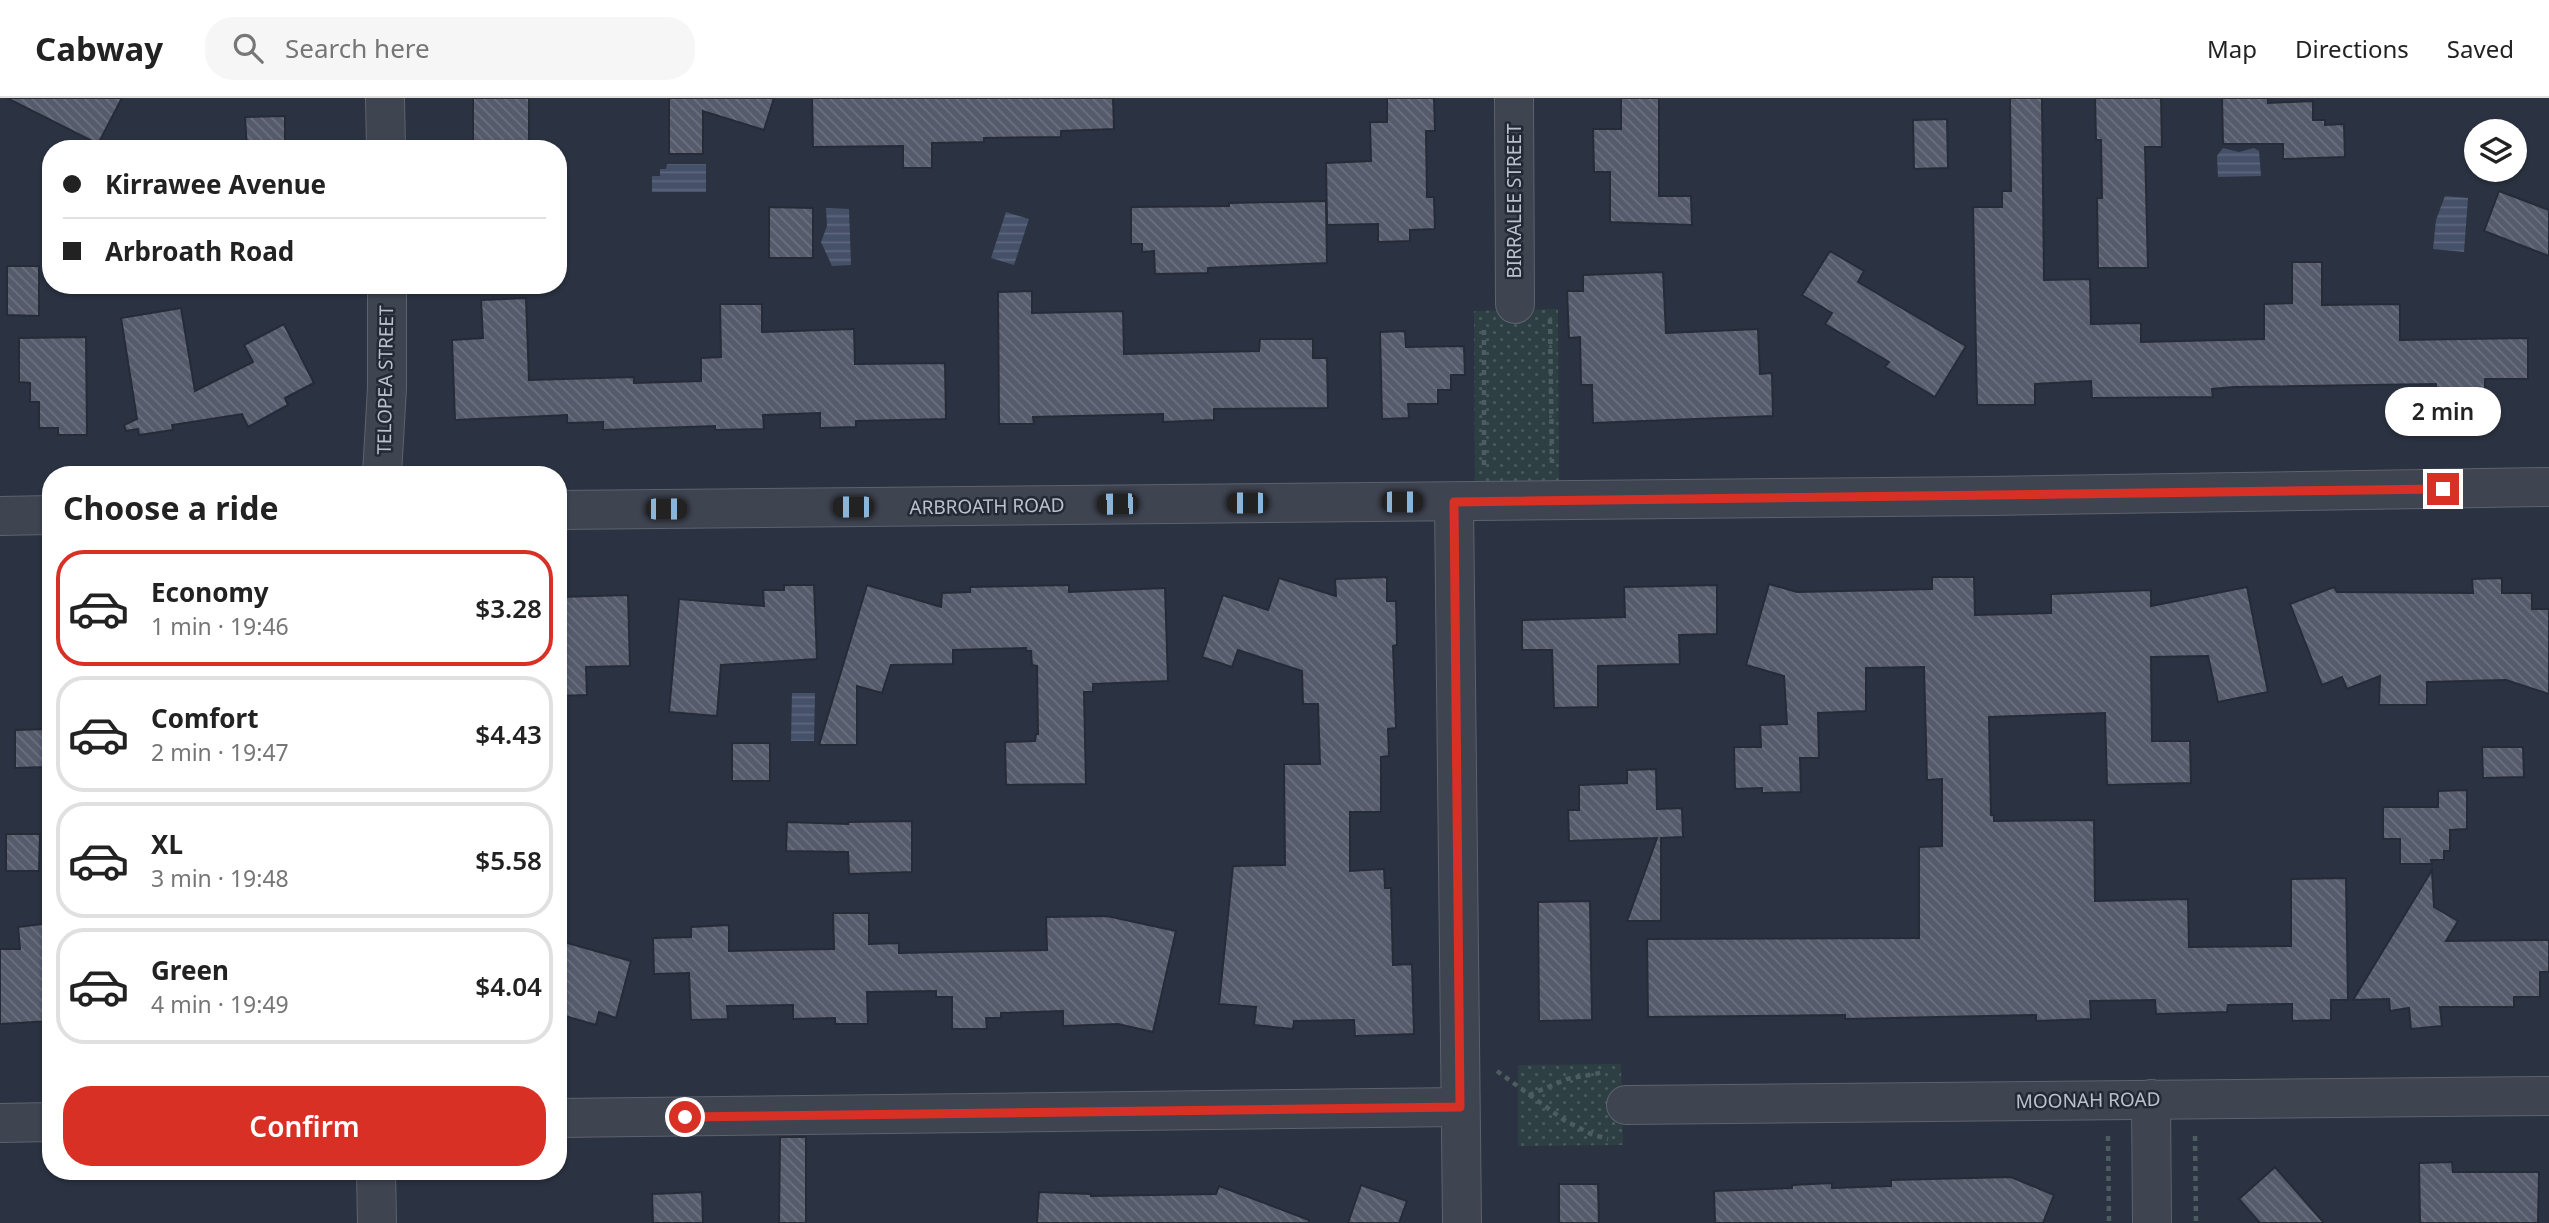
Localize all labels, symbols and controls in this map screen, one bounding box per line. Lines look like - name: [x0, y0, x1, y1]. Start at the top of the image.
- search box: [205, 17, 695, 80]
- text: Cabway: [35, 26, 163, 71]
- icon: search: [229, 29, 267, 67]
- text: Search here: [285, 30, 430, 66]
- text: Map: [2207, 32, 2257, 65]
- text: Directions: [2295, 32, 2409, 65]
- text: Saved: [2447, 32, 2514, 65]
- map controls: [2464, 119, 2527, 182]
- button: layers: [2464, 119, 2527, 182]
- street label: BIRRALEE STREET: [1501, 123, 1527, 279]
- text: Kirrawee Avenue: [105, 166, 326, 202]
- text: Arbroath Road: [105, 233, 294, 269]
- street label: TELOPEA STREET: [371, 305, 399, 455]
- callout: 2 min: [2385, 388, 2501, 436]
- text: 2 min: [2412, 395, 2474, 427]
- route end: [2427, 473, 2459, 505]
- text: Choose a ride: [63, 486, 279, 529]
- street label: ARBROATH ROAD: [909, 492, 1065, 520]
- car: [1382, 492, 1424, 513]
- car: [1096, 493, 1139, 515]
- car: [1227, 493, 1269, 514]
- car: [833, 497, 875, 518]
- car: [646, 499, 688, 520]
- text: Economy: [151, 574, 269, 610]
- icon: car: [67, 577, 130, 640]
- text: $3.28: [475, 590, 542, 626]
- text: 1 min · 19:46: [151, 610, 289, 642]
- text: Comfort: [151, 700, 259, 736]
- icon: car: [67, 703, 130, 766]
- text: $4.43: [475, 716, 542, 752]
- text: 2 min · 19:47: [151, 736, 289, 768]
- text: XL: [151, 826, 183, 862]
- icon: car: [67, 829, 130, 892]
- text: $5.58: [475, 842, 542, 878]
- text: 3 min · 19:48: [151, 862, 289, 894]
- text: Green: [151, 952, 229, 988]
- icon: car: [67, 955, 130, 1018]
- text: $4.04: [475, 968, 542, 1004]
- text: 4 min · 19:49: [151, 988, 289, 1020]
- button: Confirm: [63, 1086, 546, 1166]
- street label: MOONAH ROAD: [2015, 1086, 2161, 1114]
- route start: [669, 1101, 701, 1133]

